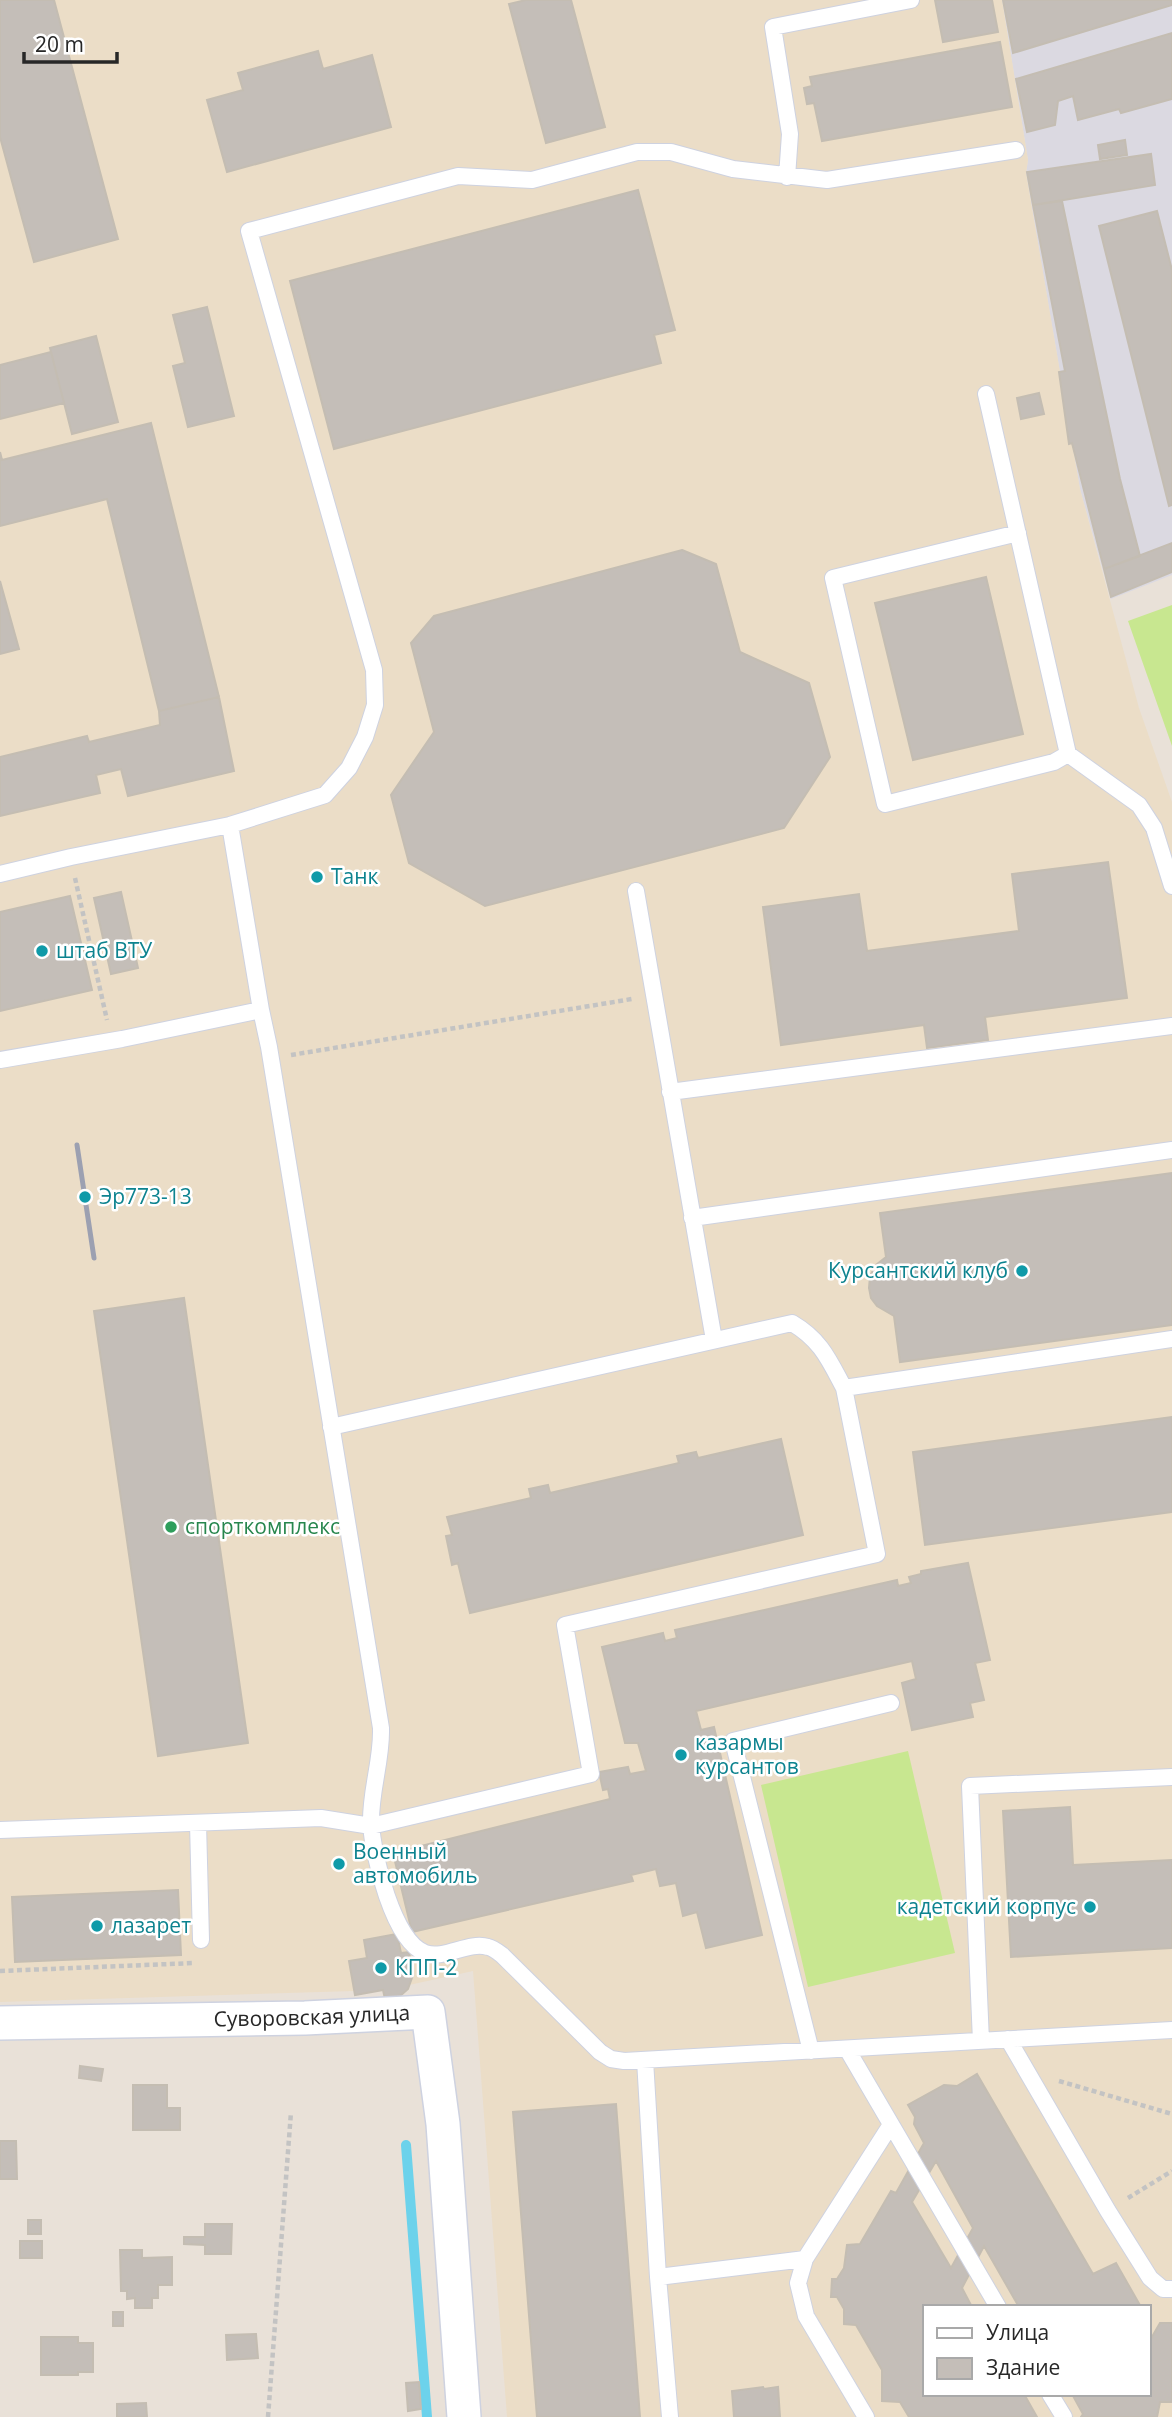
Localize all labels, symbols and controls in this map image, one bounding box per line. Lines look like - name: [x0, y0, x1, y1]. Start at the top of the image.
- scale bar: [24, 21, 117, 65]
- text: 20 m: [35, 30, 84, 58]
- place label: Танк: [331, 862, 379, 890]
- marker: Танк: [309, 869, 325, 885]
- place label: штаб ВТУ: [56, 936, 152, 964]
- marker: штаб ВТУ: [34, 943, 50, 959]
- place label: Эр773-13: [99, 1182, 192, 1210]
- marker: Эр773-13: [77, 1189, 93, 1205]
- place label: Курсантский клуб: [828, 1256, 1008, 1284]
- marker: Курсантский клуб: [1014, 1263, 1030, 1279]
- place label: спорткомплекс: [185, 1512, 340, 1540]
- marker: спорткомплекс: [163, 1519, 179, 1535]
- place label: казармы курсантов: [695, 1728, 799, 1780]
- marker: казармы курсантов: [673, 1747, 689, 1763]
- place label: Военный автомобиль: [353, 1837, 478, 1889]
- marker: Военный автомобиль: [331, 1856, 347, 1872]
- place label: кадетский корпус: [897, 1892, 1076, 1920]
- marker: кадетский корпус: [1082, 1899, 1098, 1915]
- place label: лазарет: [111, 1911, 191, 1939]
- marker: лазарет: [89, 1918, 105, 1934]
- place label: КПП-2: [395, 1953, 457, 1981]
- marker: КПП-2: [373, 1960, 389, 1976]
- street label: Суворовская улица: [213, 1998, 411, 2032]
- legend: [923, 2305, 1151, 2396]
- text: Улица: [986, 2318, 1049, 2346]
- text: Здание: [986, 2353, 1060, 2381]

